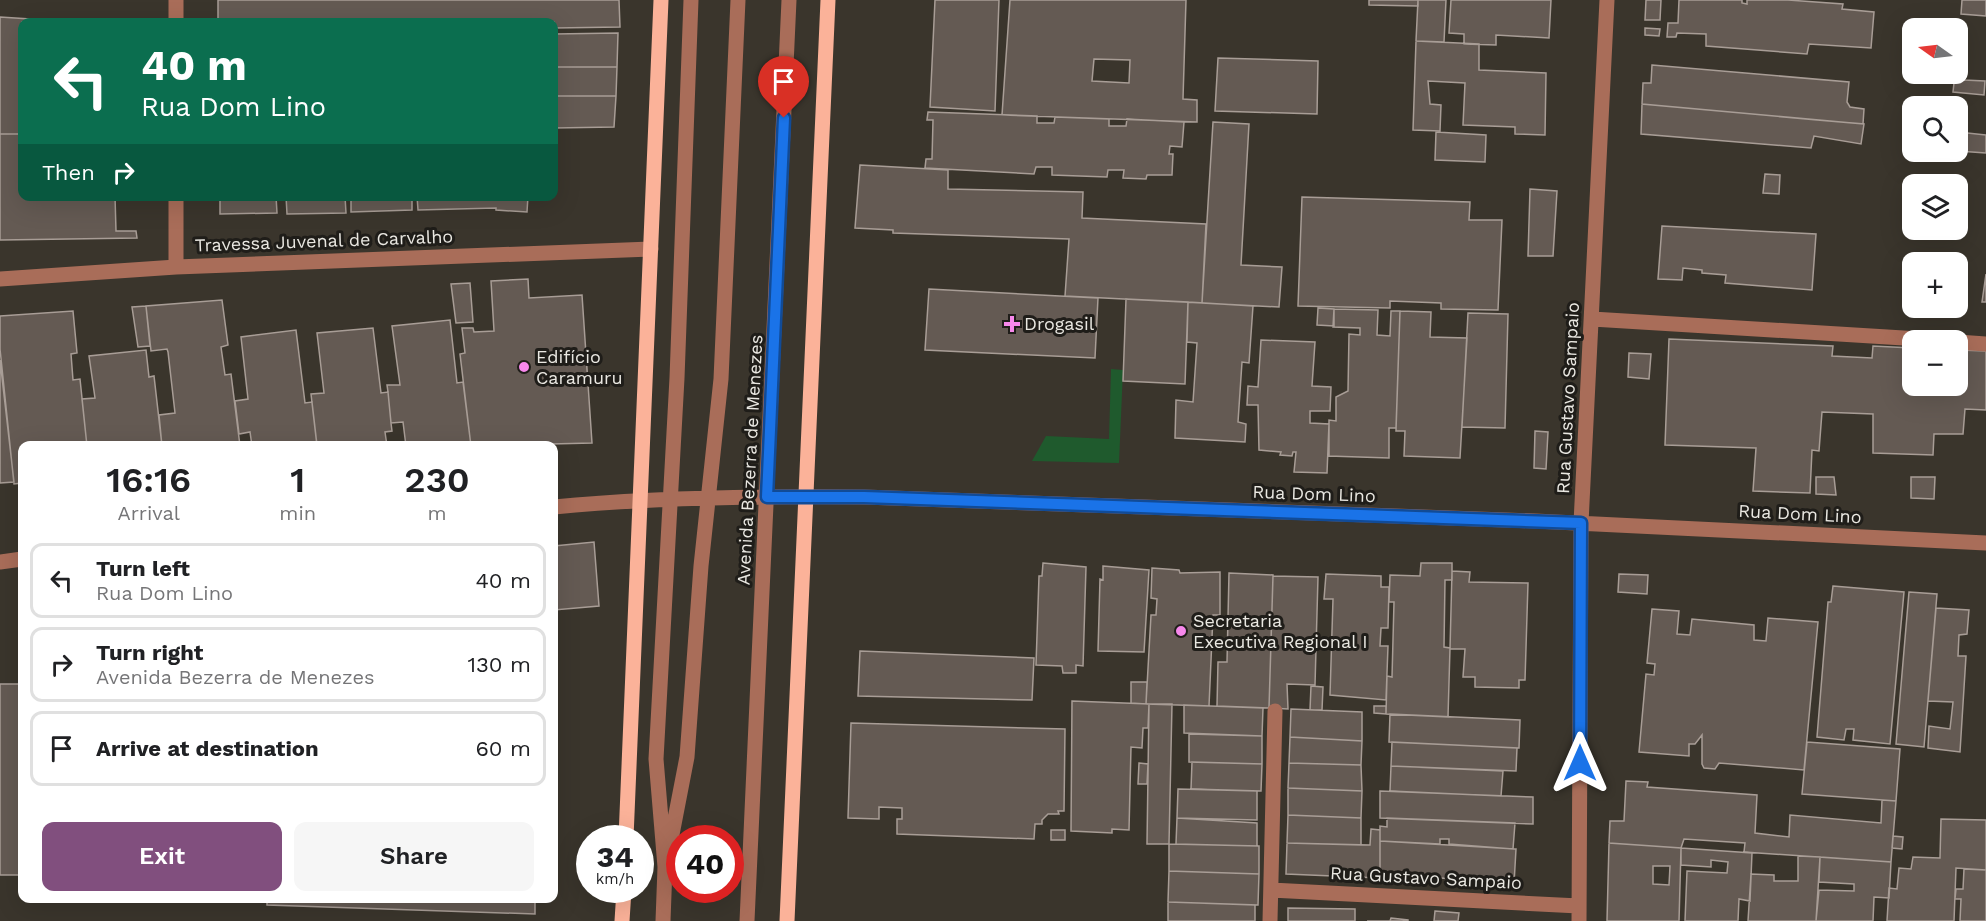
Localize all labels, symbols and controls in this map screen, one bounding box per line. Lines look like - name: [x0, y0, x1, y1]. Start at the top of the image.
- north arrow: [1902, 18, 1968, 84]
- map controls: [1902, 18, 1968, 396]
- text: 40 m: [141, 41, 247, 90]
- icon: left: [42, 42, 120, 120]
- pin: [758, 56, 809, 118]
- icon: arrive: [767, 65, 800, 98]
- text: Rua Dom Lino: [141, 91, 326, 123]
- button: search: [1902, 96, 1968, 162]
- icon: right: [107, 156, 140, 189]
- text: Then: [42, 160, 95, 185]
- button: layers: [1902, 174, 1968, 240]
- street label: Travessa Juvenal de Carvalho: [194, 225, 454, 256]
- button: +: [1902, 252, 1968, 318]
- street label: Rua Gustavo Sampaio: [1552, 302, 1583, 494]
- place label: Drogasil: [1024, 313, 1095, 334]
- marker: Drogasil: [1005, 317, 1019, 331]
- button: −: [1902, 330, 1968, 396]
- street label: Avenida Bezerra de Menezes: [732, 334, 767, 586]
- place label: Edifício Caramuru: [536, 346, 623, 388]
- marker: Edifício Caramuru: [517, 360, 531, 374]
- text: 16:16: [106, 459, 191, 501]
- text: 1: [290, 459, 305, 501]
- text: 230: [404, 459, 470, 501]
- street label: Rua Dom Lino: [1252, 481, 1376, 506]
- street label: Rua Dom Lino: [1738, 500, 1862, 527]
- text: Arrival: [117, 501, 180, 525]
- text: min: [279, 501, 316, 525]
- text: m: [428, 501, 447, 525]
- text: Turn left: [96, 556, 190, 581]
- icon: left: [45, 564, 78, 597]
- text: 40 m: [475, 568, 531, 593]
- text: Rua Dom Lino: [96, 581, 233, 605]
- place label: Secretaria Executiva Regional I: [1193, 610, 1368, 652]
- marker: Secretaria Executiva Regional I: [1174, 624, 1188, 638]
- text: Turn right: [96, 640, 203, 665]
- icon: right: [45, 648, 78, 681]
- text: 130 m: [467, 652, 531, 677]
- text: Avenida Bezerra de Menezes: [96, 665, 375, 689]
- position arrow: [1548, 731, 1612, 795]
- icon: arrive: [45, 732, 78, 765]
- text: Arrive at destination: [96, 736, 319, 761]
- text: 60 m: [475, 736, 531, 761]
- button: Exit: [42, 822, 282, 891]
- button: Share: [294, 822, 534, 891]
- speed limit sign: 40: [666, 825, 744, 903]
- text: 34: [596, 839, 634, 874]
- street label: Rua Gustavo Sampaio: [1330, 862, 1522, 893]
- text: km/h: [596, 870, 634, 888]

